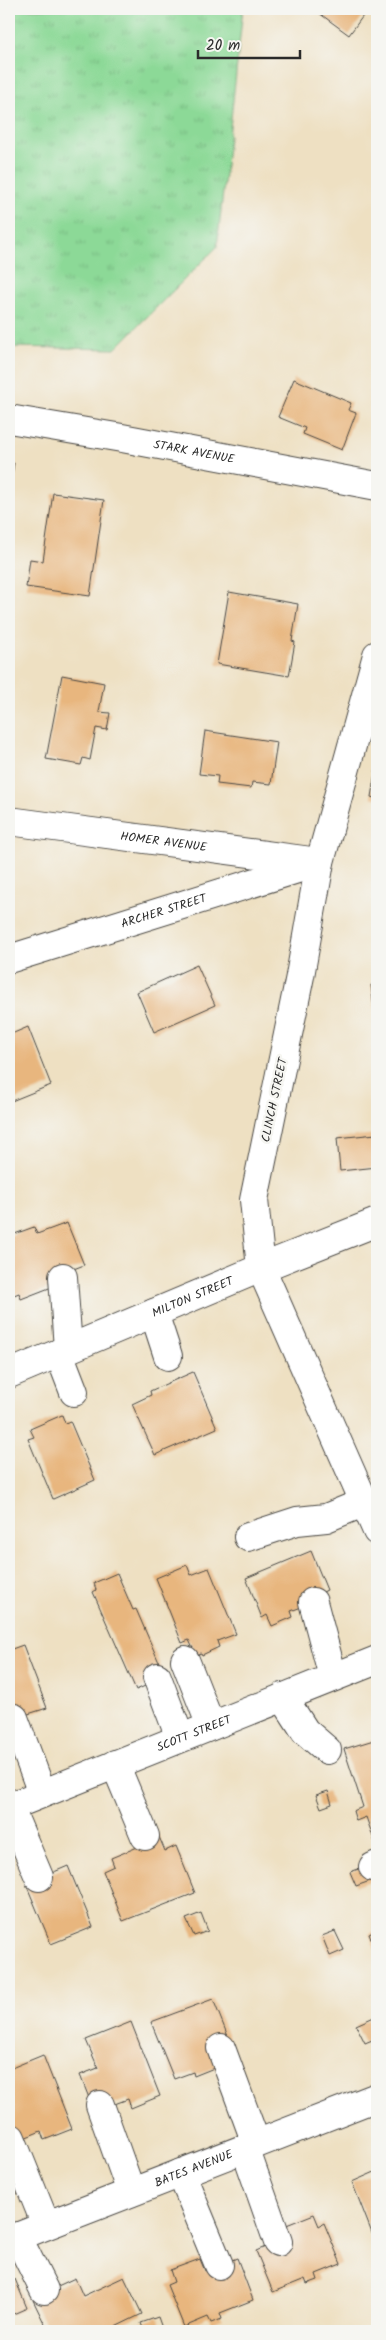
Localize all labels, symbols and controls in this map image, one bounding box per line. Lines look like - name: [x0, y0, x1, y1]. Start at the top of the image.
- scale bar: [198, 28, 301, 60]
- text: 20 m: [206, 34, 240, 58]
- street label: STARK AVENUE: [152, 435, 237, 469]
- street label: HOMER AVENUE: [119, 827, 209, 857]
- street label: ARCHER STREET: [119, 888, 210, 934]
- street label: CLINCH STREET: [256, 1055, 293, 1144]
- street label: MILTON STREET: [149, 1271, 238, 1323]
- street label: SCOTT STREET: [154, 1710, 236, 1757]
- street label: BATES AVENUE: [152, 2145, 237, 2193]

